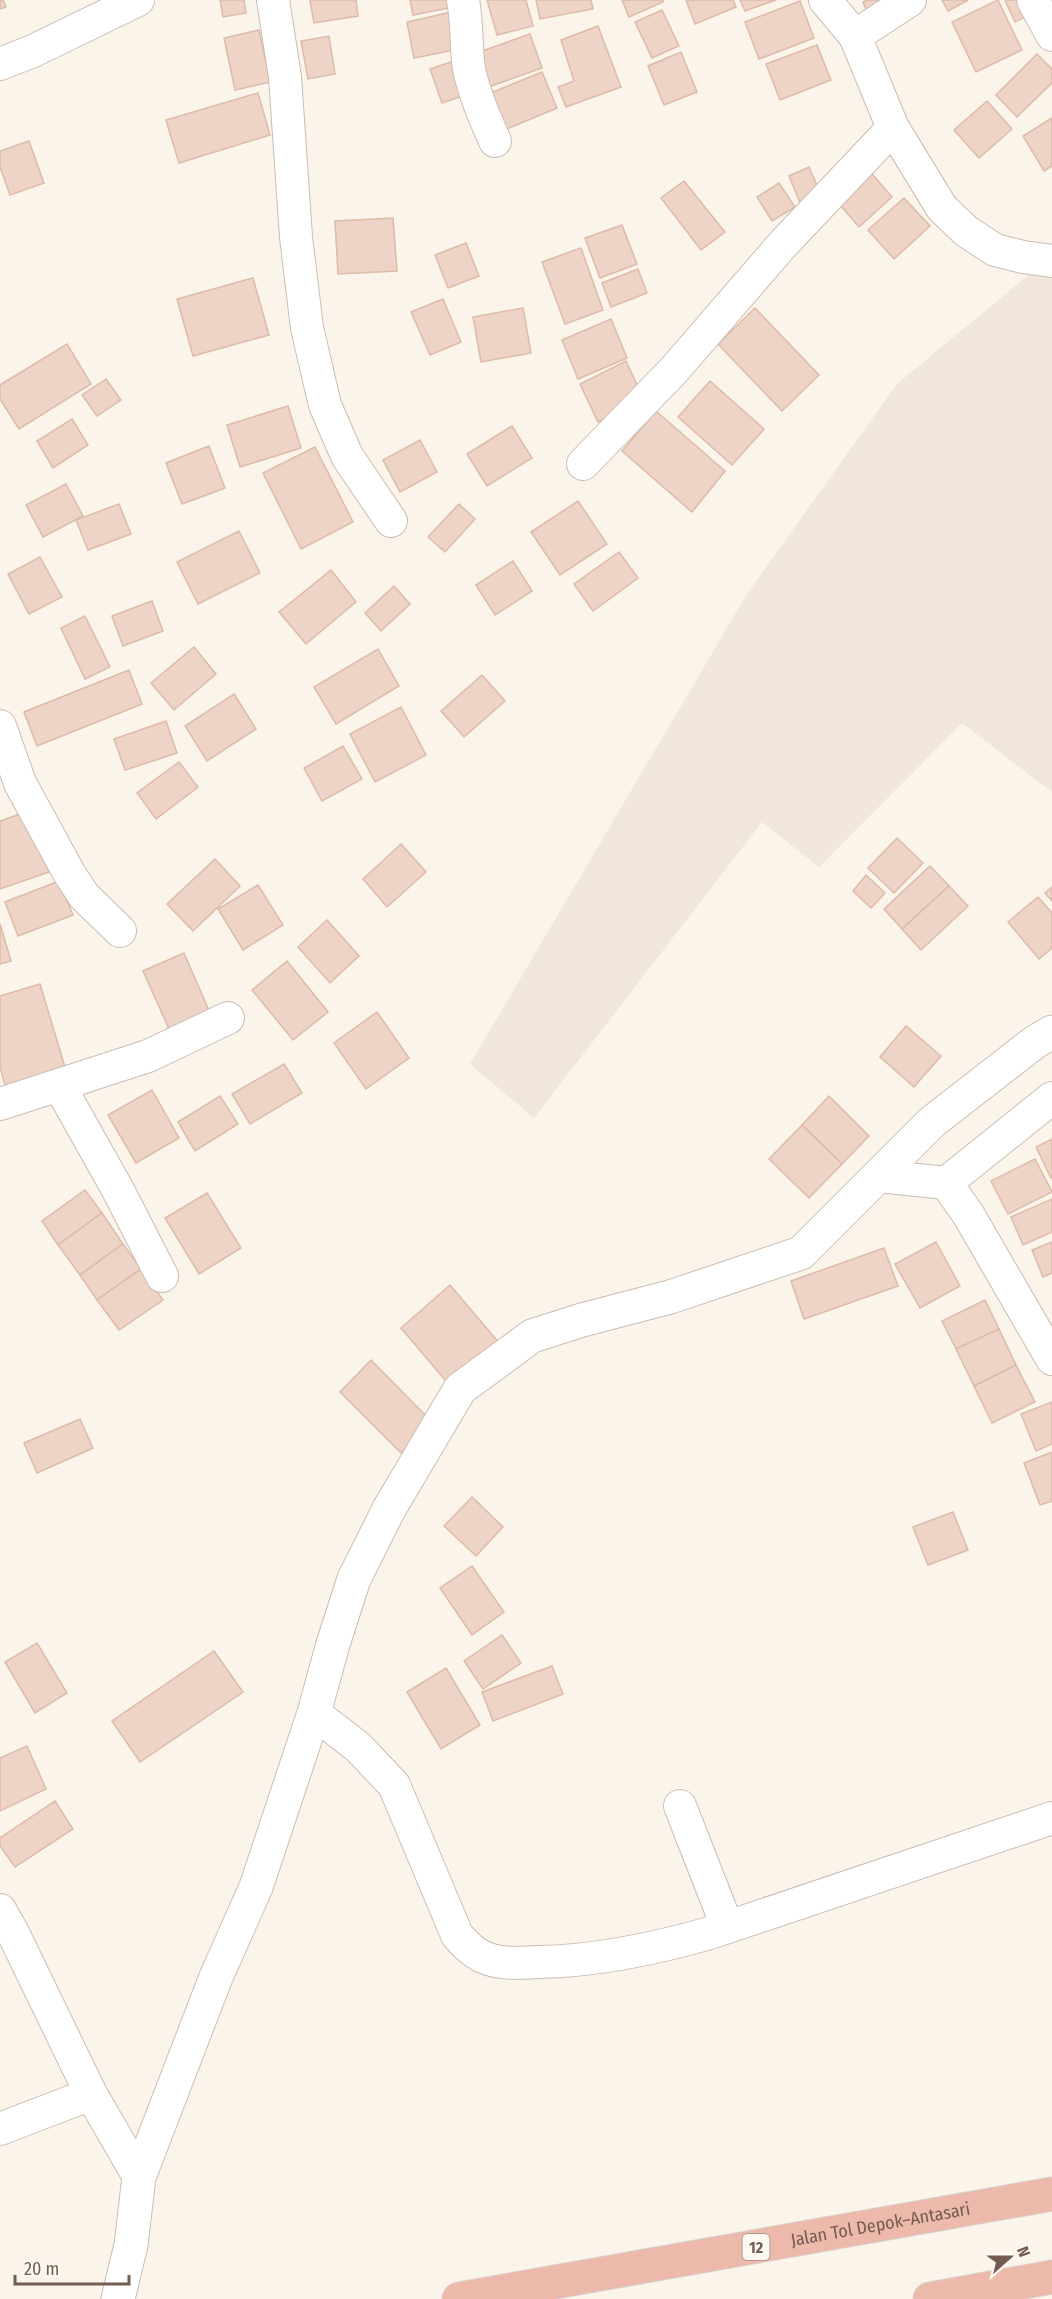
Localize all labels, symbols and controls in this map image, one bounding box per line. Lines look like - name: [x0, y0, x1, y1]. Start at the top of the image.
- street label: Jalan Tol Depok–Antasari: [789, 2198, 972, 2251]
- north arrow: [980, 2227, 1040, 2287]
- road number: 12: [742, 2234, 770, 2260]
- text: N: [1013, 2244, 1034, 2260]
- scale bar: [15, 2248, 129, 2286]
- text: 20 m: [24, 2258, 59, 2280]

